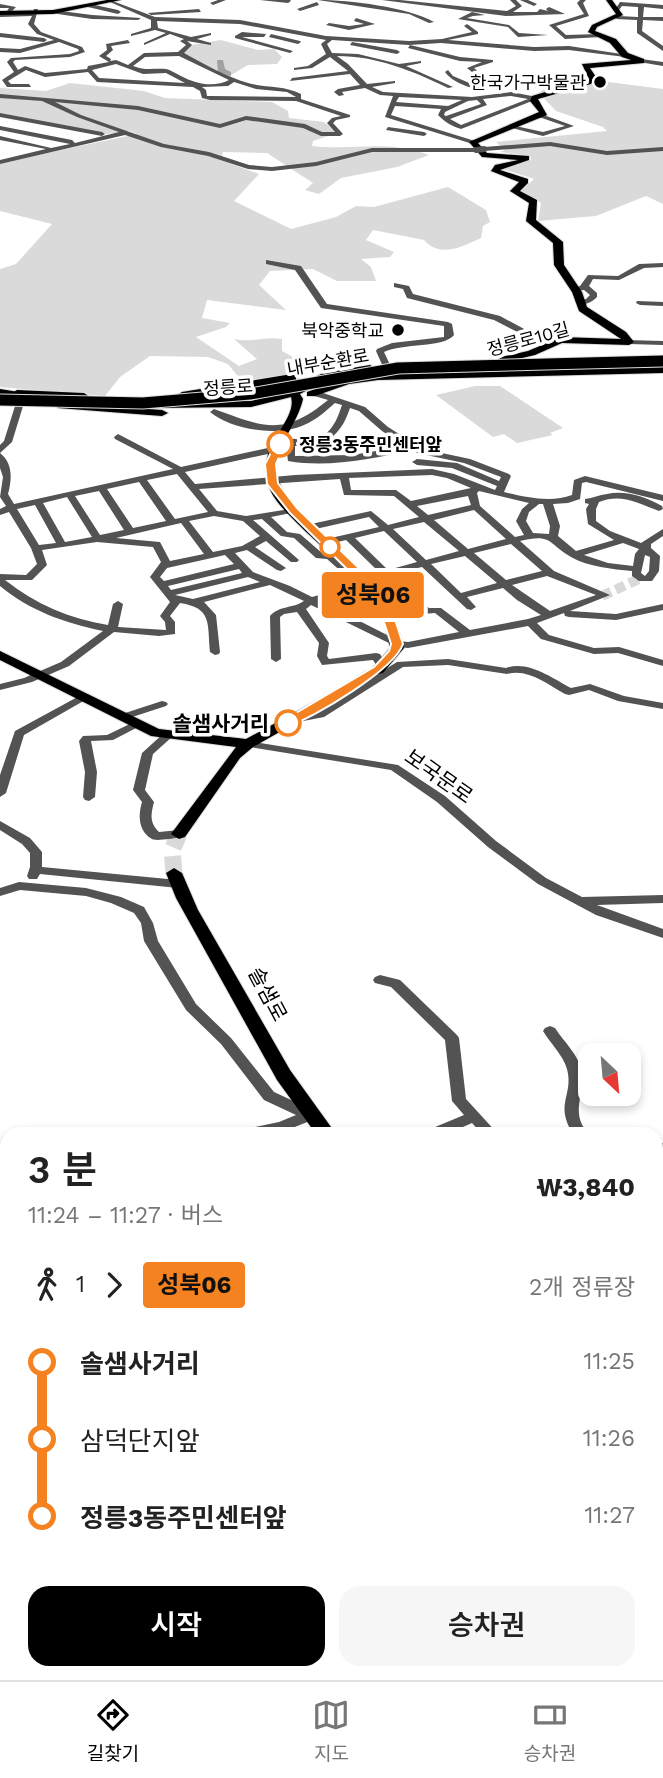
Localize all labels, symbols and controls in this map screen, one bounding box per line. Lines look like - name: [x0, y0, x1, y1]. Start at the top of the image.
- place label: 한국가구박물관: [470, 72, 586, 93]
- marker: 한국가구박물관: [592, 74, 608, 90]
- street label: 정릉로10길: [484, 318, 572, 360]
- place label: 북악중학교: [301, 320, 384, 341]
- marker: 북악중학교: [390, 322, 406, 338]
- street label: 내부순환로: [285, 344, 371, 380]
- street label: 정릉로: [202, 375, 254, 399]
- marker: 정릉3동주민센터앞: [267, 431, 293, 457]
- place label: 정릉3동주민센터앞: [299, 434, 443, 455]
- unlabelled marker: [320, 537, 340, 557]
- line badge: 성북06: [324, 572, 422, 618]
- text: 성북06: [336, 581, 410, 609]
- marker: 솔샘사거리: [275, 710, 301, 736]
- place label: 솔샘사거리: [172, 711, 269, 736]
- street label: 보국문로: [400, 744, 478, 808]
- street label: 솔샘로: [243, 963, 293, 1025]
- north arrow: [578, 1043, 640, 1106]
- map controls: [578, 1043, 641, 1106]
- text: 3 분: [28, 1148, 97, 1192]
- text: ₩3,840: [536, 1172, 635, 1202]
- text: 11:24 – 11:27 · 버스: [28, 1202, 223, 1229]
- icon: walk: [28, 1266, 66, 1304]
- icon: forward: [95, 1266, 133, 1304]
- text: 1: [76, 1271, 85, 1298]
- text: 성북06: [157, 1271, 231, 1299]
- text: 2개 정류장: [529, 1274, 635, 1301]
- text: 11:25: [583, 1348, 635, 1375]
- text: 솔샘사거리: [80, 1349, 200, 1379]
- text: 11:26: [583, 1425, 635, 1452]
- text: 삼덕단지앞: [80, 1426, 200, 1456]
- text: 11:27: [584, 1502, 635, 1529]
- text: 정릉3동주민센터앞: [80, 1503, 287, 1533]
- button: 시작: [28, 1586, 325, 1666]
- button: 승차권: [339, 1586, 635, 1666]
- tab: 길찾기: [87, 1696, 139, 1765]
- tab: 지도: [312, 1696, 350, 1765]
- tab: 승차권: [524, 1696, 576, 1765]

